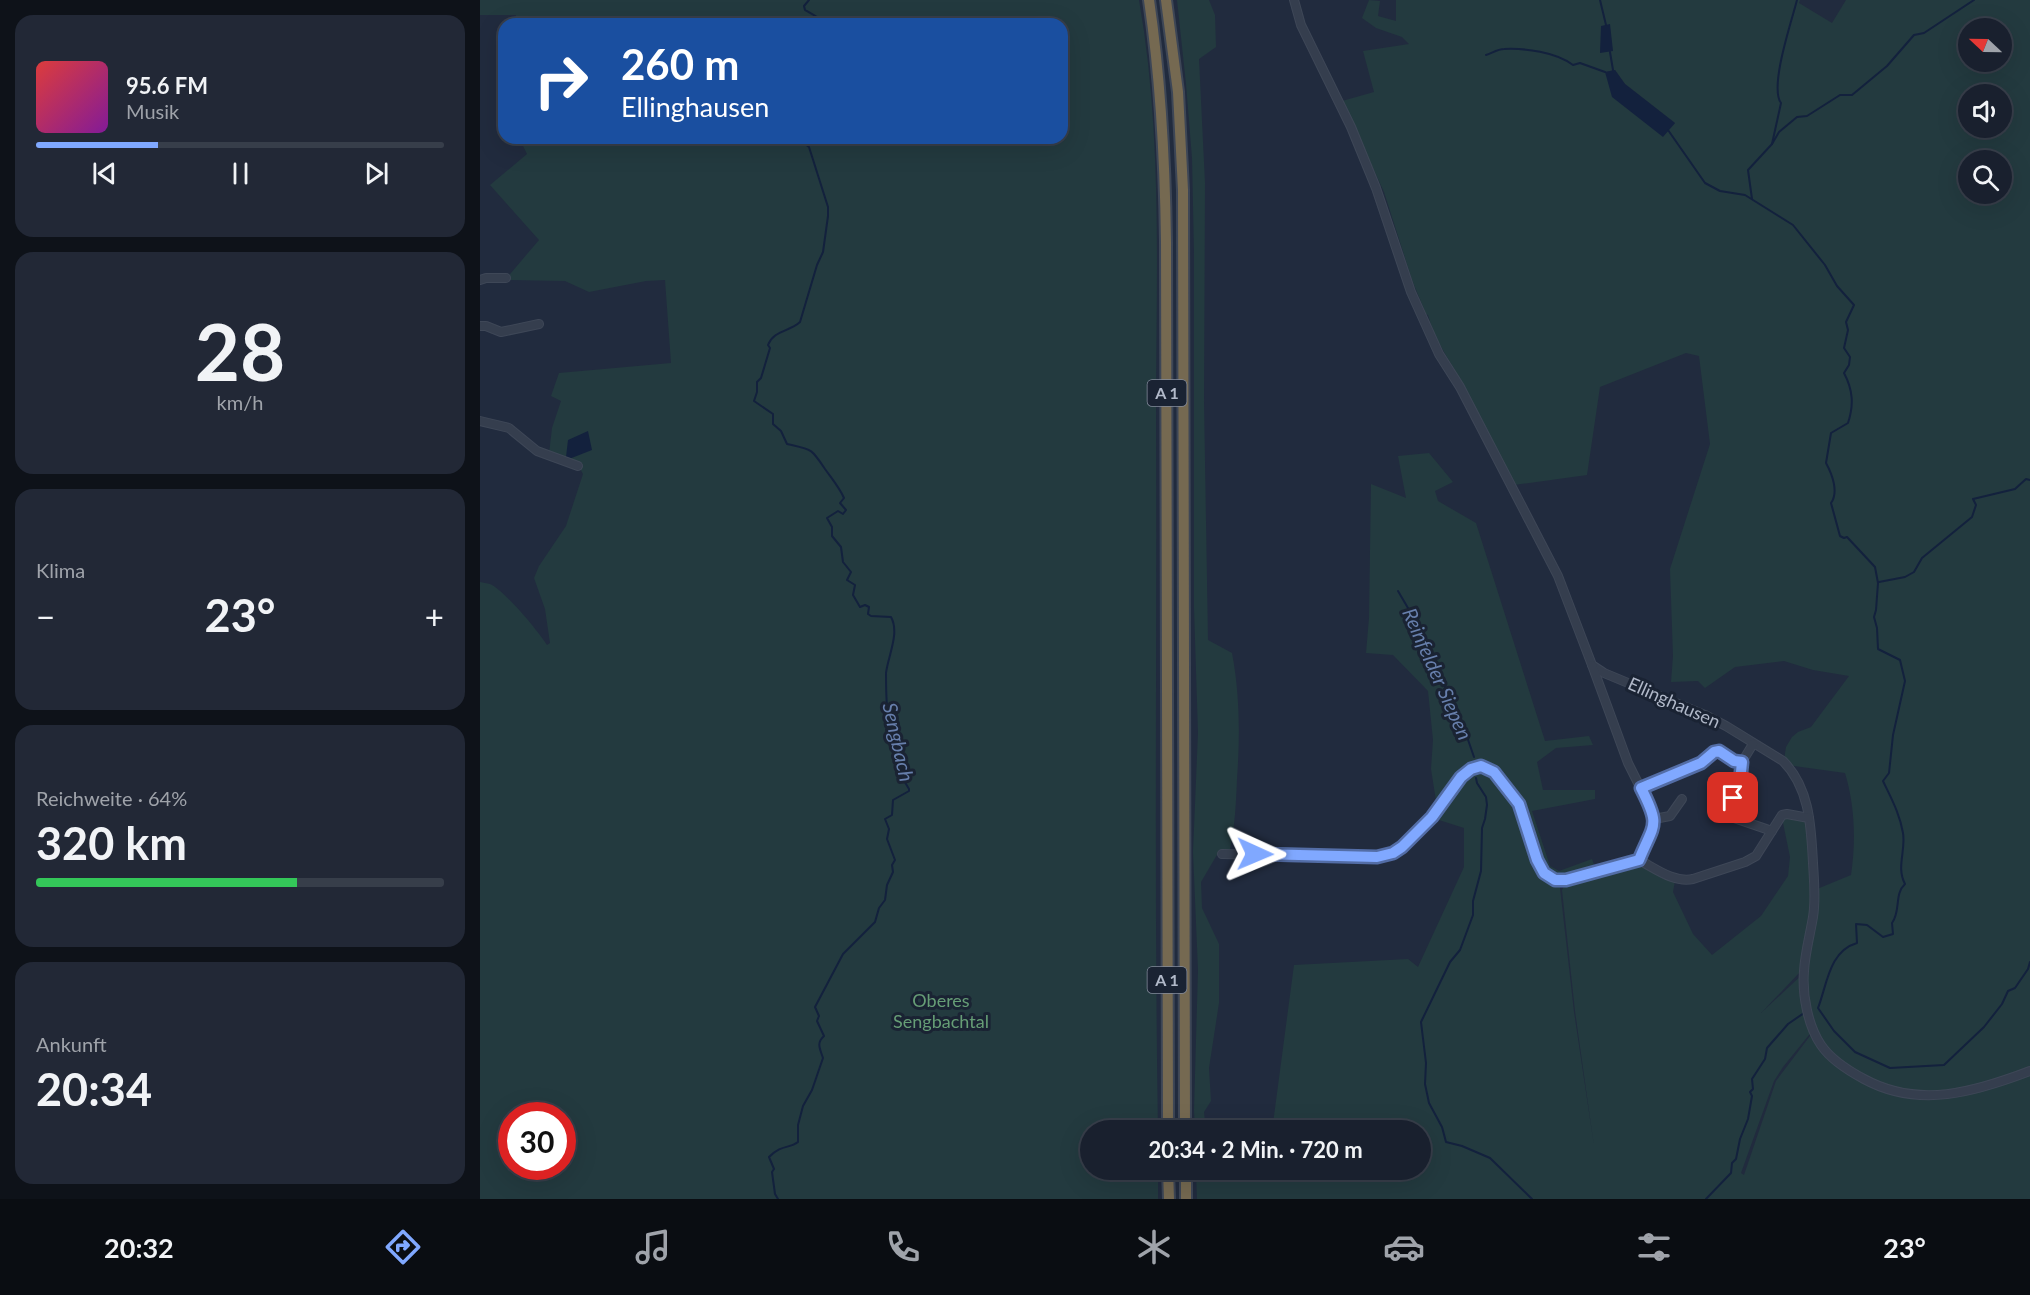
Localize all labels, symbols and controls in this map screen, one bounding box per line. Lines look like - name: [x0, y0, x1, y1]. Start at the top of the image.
- north arrow: [1958, 18, 2012, 72]
- map controls: [1958, 18, 2012, 204]
- text: 260 m: [621, 39, 739, 89]
- icon: right: [522, 42, 600, 120]
- text: 95.6 FM: [126, 72, 208, 99]
- button: sound: [1958, 84, 2012, 138]
- text: Ellinghausen: [621, 90, 769, 123]
- text: Musik: [126, 99, 179, 123]
- button: search: [1958, 150, 2012, 204]
- icon: previous: [88, 157, 121, 190]
- icon: pause: [224, 157, 257, 190]
- icon: next: [360, 157, 393, 190]
- text: 28: [195, 304, 285, 398]
- road number: A 1: [1148, 380, 1186, 406]
- text: km/h: [217, 390, 263, 414]
- text: Klima: [36, 558, 85, 582]
- text: 23°: [205, 588, 275, 642]
- text: −: [36, 596, 55, 636]
- text: +: [425, 596, 444, 636]
- water label: Reinfelder Siepen: [1398, 604, 1478, 743]
- street label: Ellinghausen: [1625, 672, 1724, 732]
- water label: Sengbach: [878, 700, 920, 784]
- pin: [1707, 772, 1758, 823]
- icon: arrive: [1716, 781, 1749, 814]
- text: Reichweite · 64%: [36, 786, 187, 810]
- text: 320 km: [36, 816, 187, 870]
- position arrow: [1223, 822, 1287, 886]
- road number: A 1: [1148, 967, 1186, 993]
- park label: Oberes Sengbachtal: [893, 989, 989, 1032]
- text: Ankunft: [36, 1032, 107, 1056]
- text: 20:34: [36, 1062, 152, 1116]
- speed limit sign: 30: [498, 1102, 576, 1180]
- text: 20:34 · 2 Min. · 720 m: [1148, 1136, 1363, 1163]
- icon: directions: [382, 1226, 424, 1268]
- icon: music: [632, 1226, 674, 1268]
- icon: phone: [882, 1226, 924, 1268]
- icon: climate: [1133, 1226, 1175, 1268]
- icon: car: [1383, 1226, 1425, 1268]
- icon: filters: [1633, 1226, 1675, 1268]
- text: 20:32: [104, 1231, 174, 1264]
- text: 23°: [1883, 1231, 1926, 1264]

